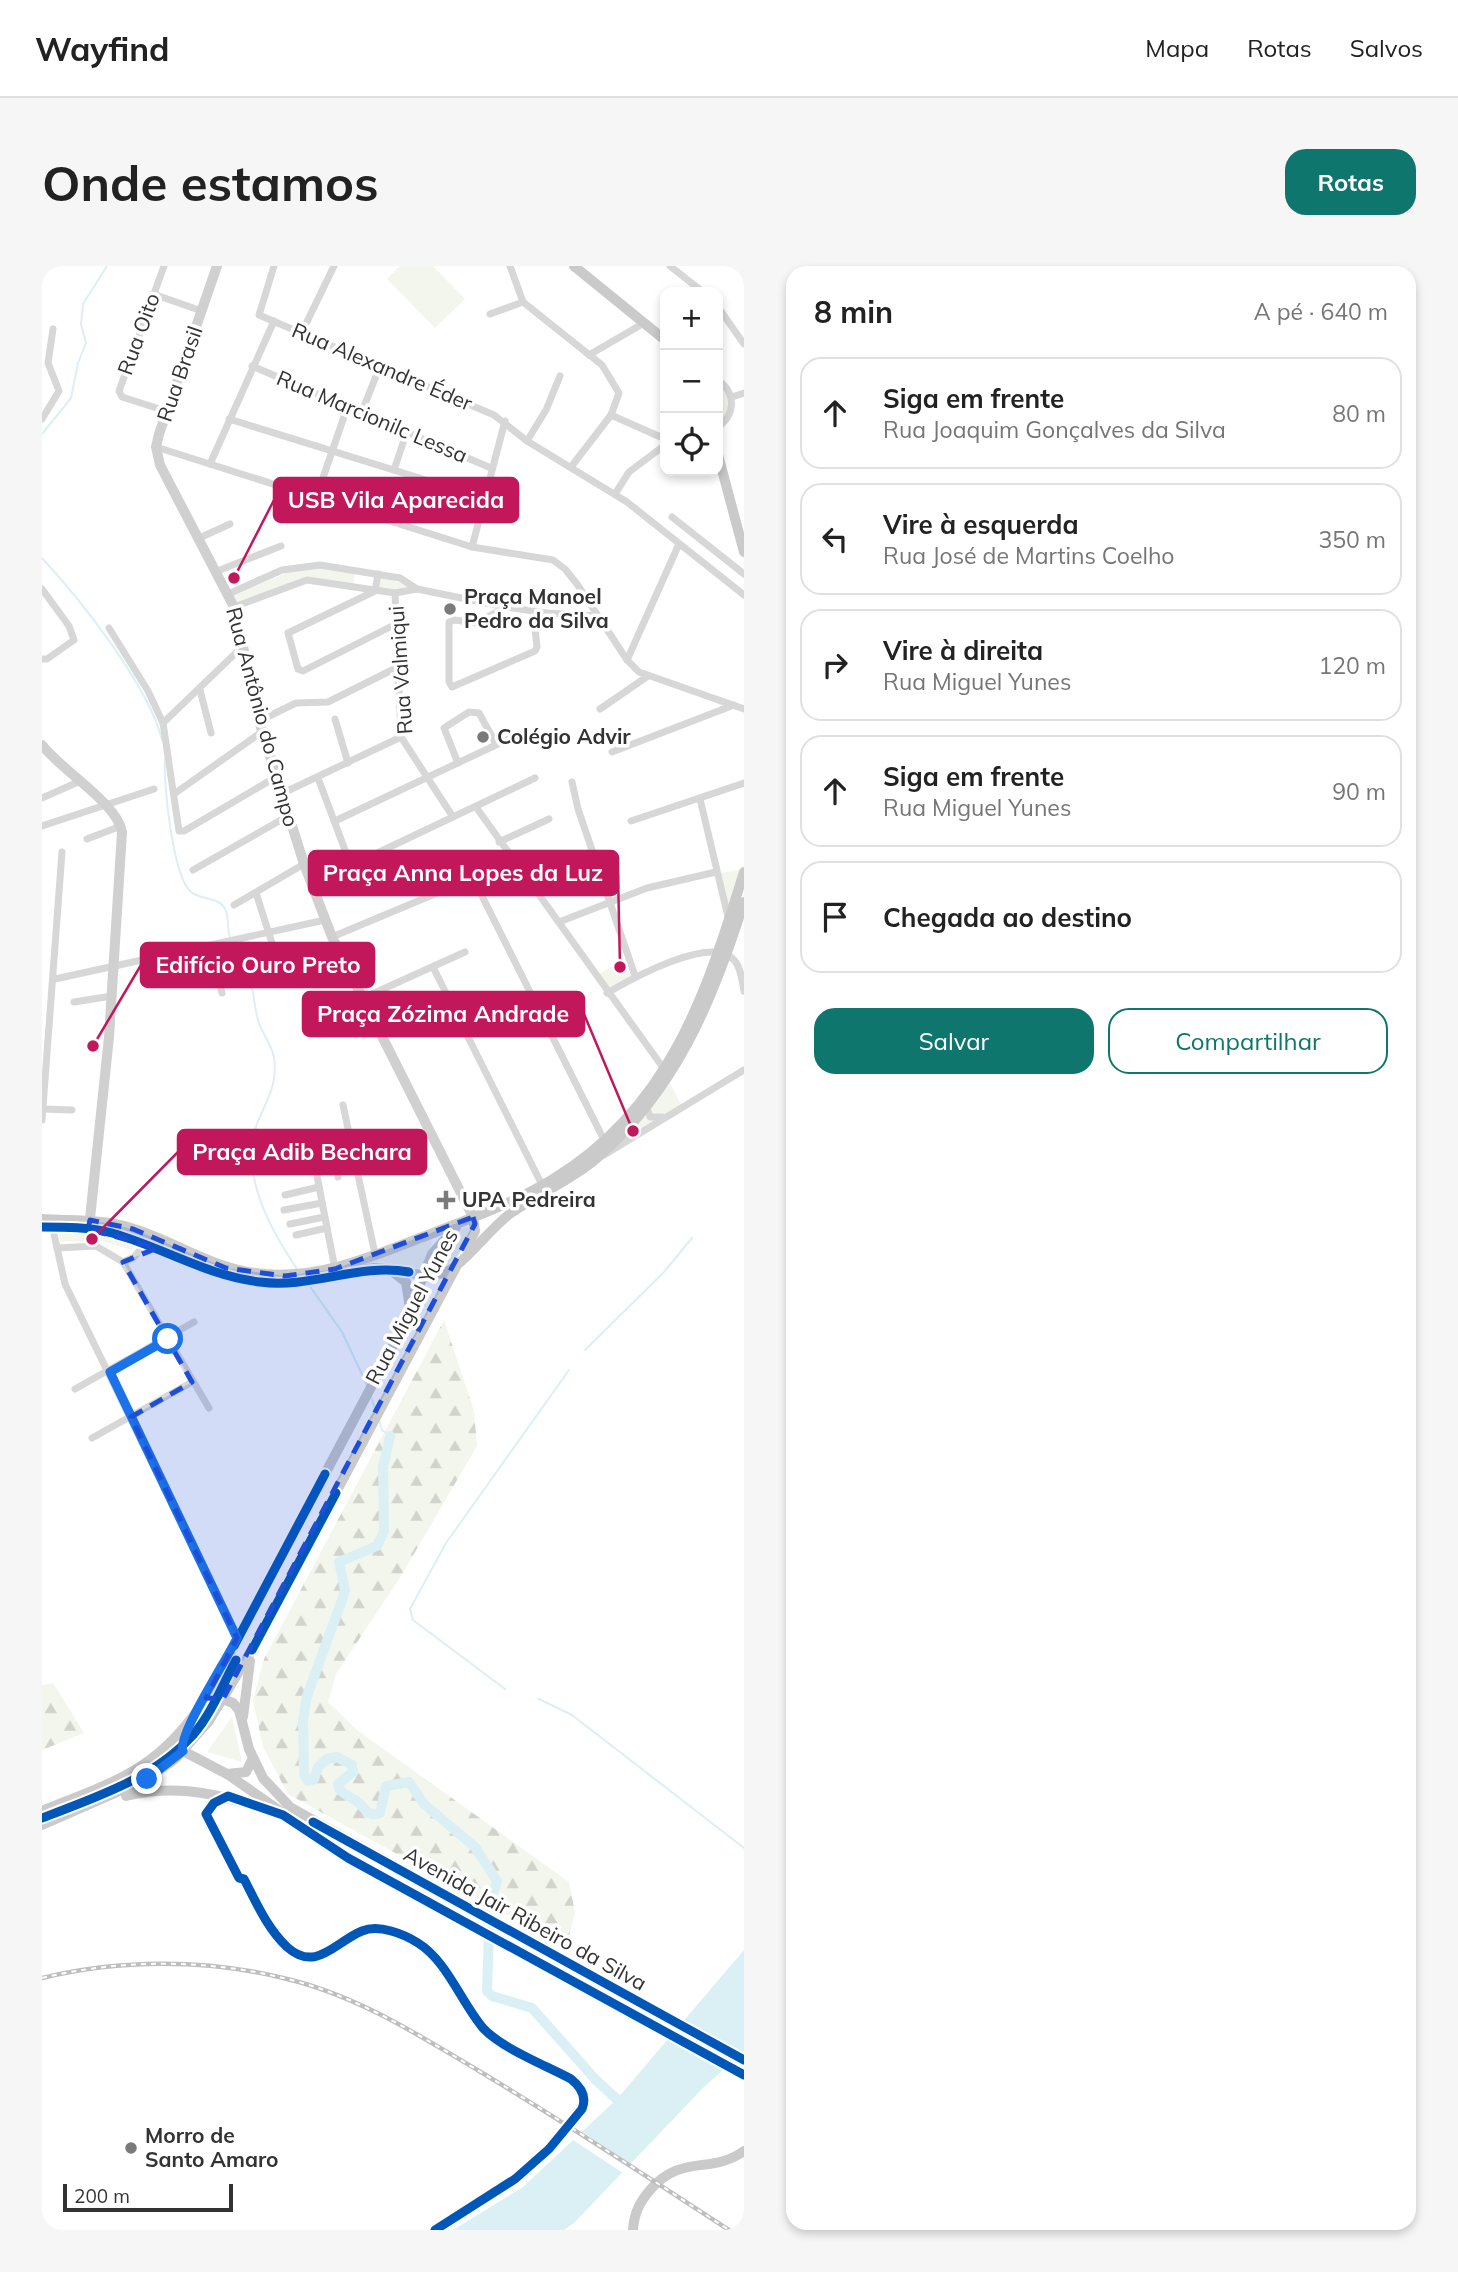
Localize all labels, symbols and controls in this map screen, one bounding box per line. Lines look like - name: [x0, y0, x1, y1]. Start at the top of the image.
- text: Wayfind: [35, 28, 170, 69]
- text: Mapa: [1145, 33, 1209, 63]
- text: Rotas: [1247, 33, 1312, 63]
- text: Salvos: [1350, 33, 1423, 63]
- button: Rotas: [1285, 149, 1416, 215]
- text: Onde estamos: [42, 152, 378, 213]
- map controls: [660, 287, 723, 476]
- button: +: [660, 287, 723, 350]
- street label: Rua Oito: [111, 289, 165, 378]
- text: 8 min: [814, 293, 893, 331]
- text: A pé · 640 m: [1254, 297, 1388, 326]
- street label: Rua Alexandre Éder: [288, 316, 477, 416]
- street label: Rua Brasil: [151, 322, 208, 425]
- button: −: [660, 350, 723, 413]
- street label: Rua Marcionilc Lessa: [273, 364, 472, 468]
- text: Siga em frente: [883, 382, 1064, 415]
- icon: ahead: [816, 394, 854, 432]
- text: 80 m: [1332, 399, 1386, 428]
- button: locate: [660, 413, 723, 476]
- text: Rua Joaquim Gonçalves da Silva: [883, 415, 1226, 444]
- callout: USB Vila Aparecida: [274, 478, 518, 522]
- text: USB Vila Aparecida: [288, 485, 504, 514]
- text: Vire à esquerda: [883, 508, 1079, 541]
- icon: left: [816, 520, 854, 558]
- text: 350 m: [1318, 525, 1386, 554]
- text: Rua José de Martins Coelho: [883, 541, 1175, 570]
- place label: Praça Manoel Pedro da Silva: [464, 583, 609, 633]
- marker: Praça Manoel Pedro da Silva: [442, 601, 458, 617]
- street label: Rua Antônio do Campo: [221, 604, 305, 829]
- street label: Rua Valmiqui: [383, 605, 417, 735]
- text: Vire à direita: [883, 634, 1043, 667]
- icon: right: [816, 646, 854, 684]
- text: 120 m: [1318, 651, 1386, 680]
- text: Rua Miguel Yunes: [883, 667, 1071, 696]
- place label: Colégio Advir: [497, 723, 631, 749]
- marker: Colégio Advir: [475, 729, 491, 745]
- text: Siga em frente: [883, 760, 1064, 793]
- icon: ahead: [816, 772, 854, 810]
- text: 90 m: [1332, 777, 1386, 806]
- text: Rua Miguel Yunes: [883, 793, 1071, 822]
- callout: Praça Anna Lopes da Luz: [309, 851, 618, 895]
- text: Praça Anna Lopes da Luz: [323, 858, 603, 887]
- icon: arrive: [816, 898, 854, 936]
- text: Chegada ao destino: [883, 901, 1132, 934]
- callout: Edifício Ouro Preto: [141, 943, 374, 987]
- text: Edifício Ouro Preto: [155, 950, 361, 979]
- callout: Praça Zózima Andrade: [303, 992, 584, 1036]
- text: Praça Zózima Andrade: [317, 999, 569, 1028]
- button: Salvar: [814, 1008, 1094, 1074]
- button: Compartilhar: [1108, 1008, 1388, 1074]
- callout: Praça Adib Bechara: [178, 1130, 426, 1174]
- text: Praça Adib Bechara: [192, 1137, 412, 1166]
- place label: UPA Pedreira: [462, 1186, 596, 1212]
- marker: UPA Pedreira: [436, 1190, 456, 1210]
- street label: Rua Miguel Yunes: [359, 1225, 463, 1389]
- route start: [152, 1323, 183, 1354]
- route end: [131, 1763, 162, 1794]
- street label: Avenida Jair Ribeiro da Silva: [399, 1840, 651, 1996]
- place label: Morro de Santo Amaro: [145, 2122, 278, 2172]
- marker: Morro de Santo Amaro: [123, 2140, 139, 2156]
- scale bar: [63, 2181, 233, 2213]
- text: 200 m: [74, 2184, 130, 2208]

